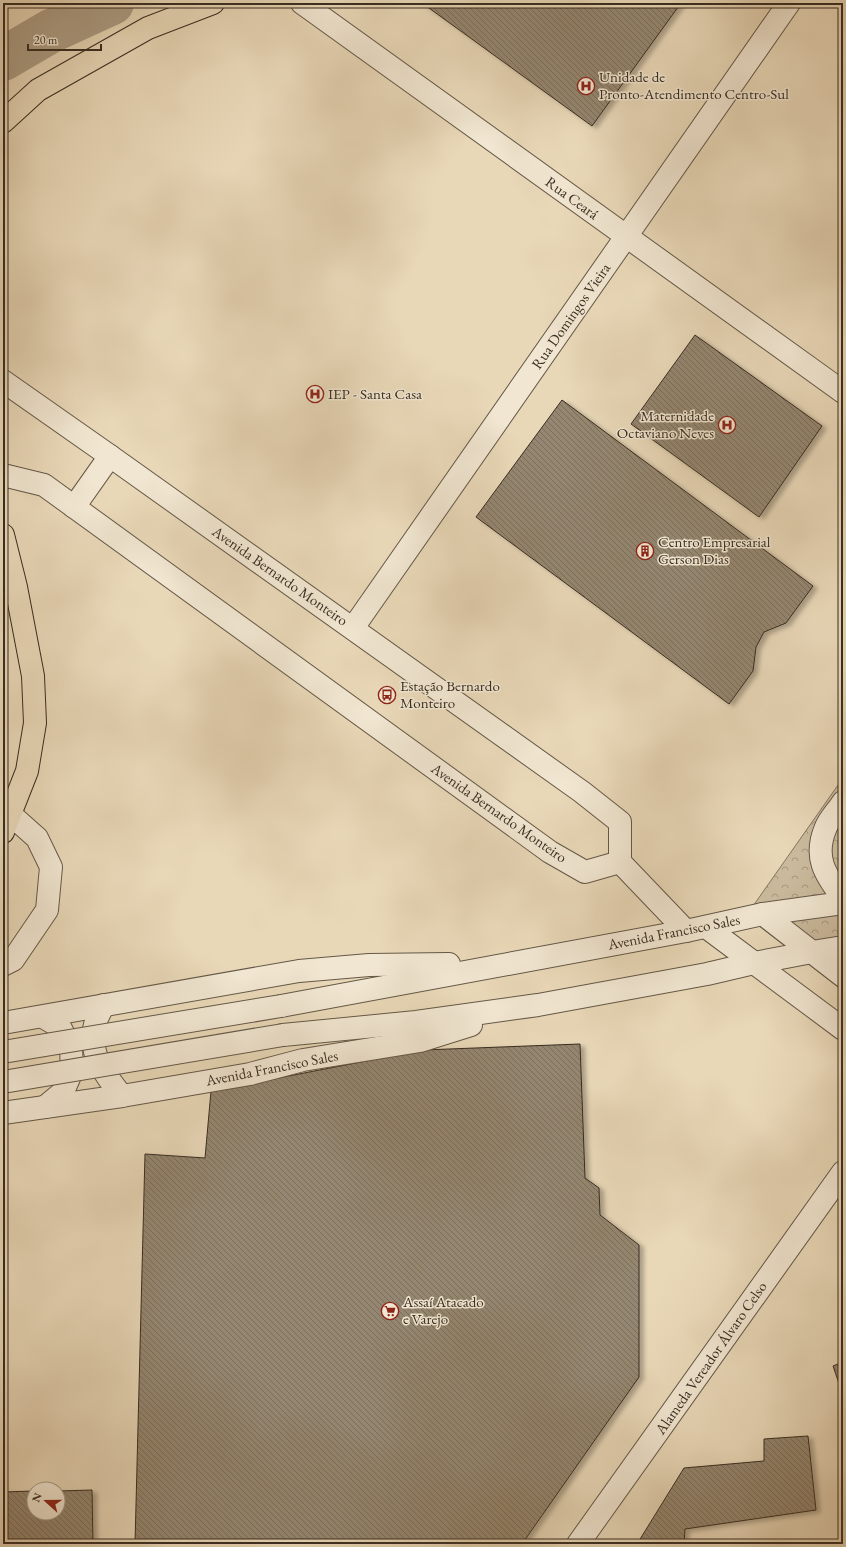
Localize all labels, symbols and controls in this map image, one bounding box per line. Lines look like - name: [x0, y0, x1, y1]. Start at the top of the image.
- scale bar: [28, 26, 101, 52]
- text: 20 m: [34, 32, 58, 48]
- place label: Unidade de Pronto-Atendimento Centro-Sul: [599, 67, 789, 103]
- hospital icon: Unidade de Pronto-Atendimento Centro-Sul: [576, 76, 596, 96]
- street label: Rua Ceará: [542, 172, 603, 223]
- street label: Rua Domingos Vieira: [527, 259, 614, 373]
- hospital icon: IEP - Santa Casa: [305, 384, 325, 404]
- place label: IEP - Santa Casa: [328, 384, 422, 403]
- place label: Maternidade Octaviano Neves: [617, 406, 714, 442]
- hospital icon: Maternidade Octaviano Neves: [717, 415, 737, 435]
- street label: Avenida Bernardo Monteiro: [208, 521, 352, 630]
- place label: Centro Empresarial Gerson Dias: [658, 532, 771, 568]
- building icon: Centro Empresarial Gerson Dias: [635, 541, 655, 561]
- place label: Estação Bernardo Monteiro: [400, 676, 500, 712]
- bus stop icon: Estação Bernardo Monteiro: [377, 685, 397, 705]
- street label: Avenida Bernardo Monteiro: [427, 758, 571, 867]
- street label: Avenida Francisco Sales: [605, 909, 742, 954]
- street label: Avenida Francisco Sales: [203, 1045, 340, 1090]
- street label: Alameda Vereador Álvaro Celso: [650, 1278, 771, 1439]
- place label: Assaí Atacado e Varejo: [402, 1292, 484, 1328]
- supermarket icon: Assaí Atacado e Varejo: [380, 1301, 400, 1321]
- north arrow: [26, 1481, 66, 1521]
- text: N: [29, 1491, 45, 1504]

